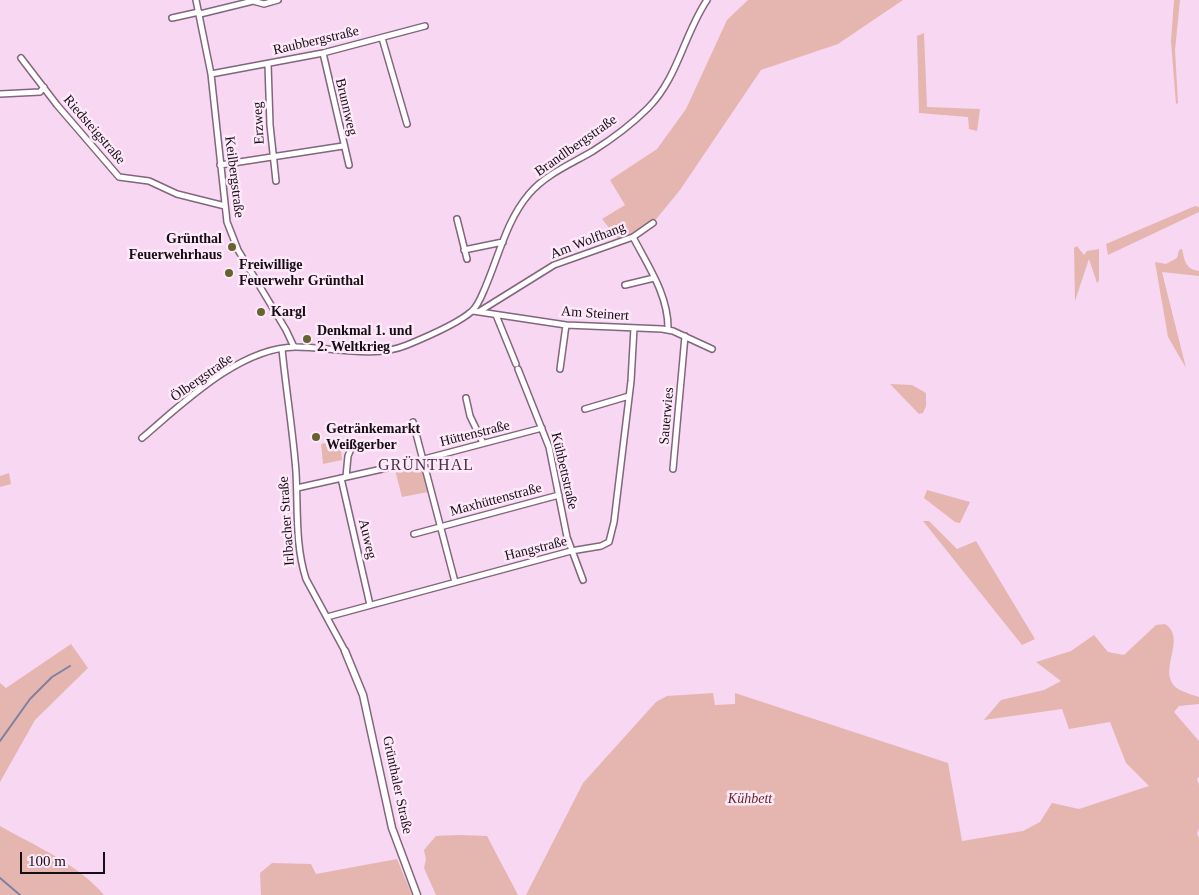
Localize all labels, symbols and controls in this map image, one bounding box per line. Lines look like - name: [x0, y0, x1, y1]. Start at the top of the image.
- street label: Raubbergstraße: [271, 23, 361, 59]
- street label: Brunnweg: [331, 77, 361, 137]
- street label: Riedsteigstraße: [59, 92, 129, 168]
- street label: Erzweg: [249, 101, 269, 145]
- street label: Brandlbergstraße: [532, 112, 620, 180]
- street label: Keilbergstraße: [221, 135, 247, 219]
- street label: Am Wolfhang: [548, 219, 628, 263]
- place label: Grünthal Feuerwehrhaus: [129, 231, 222, 264]
- marker: Grünthal Feuerwehrhaus: [226, 241, 238, 253]
- place label: Freiwillige Feuerwehr Grünthal: [239, 257, 364, 290]
- marker: Freiwillige Feuerwehr Grünthal: [223, 267, 235, 279]
- street label: Am Steinert: [560, 303, 630, 325]
- place label: Kargl: [271, 304, 306, 320]
- marker: Kargl: [255, 306, 267, 318]
- place label: Denkmal 1. und 2. Weltkrieg: [317, 323, 412, 356]
- marker: Denkmal 1. und 2. Weltkrieg: [301, 333, 313, 345]
- street label: Ölbergstraße: [168, 350, 236, 406]
- street label: Sauerwies: [656, 387, 678, 445]
- street label: Hüttenstraße: [438, 417, 512, 451]
- place label: Getränkemarkt Weißgerber: [326, 421, 420, 454]
- marker: Getränkemarkt Weißgerber: [310, 431, 322, 443]
- street label: Kühbettstraße: [547, 431, 581, 511]
- district label: GRÜNTHAL: [377, 456, 475, 476]
- street label: Irlbacher Straße: [275, 476, 299, 566]
- street label: Maxhüttenstraße: [448, 480, 544, 520]
- street label: Auweg: [354, 517, 380, 561]
- street label: Hangstraße: [503, 533, 569, 565]
- street label: Grünthaler Straße: [378, 734, 416, 836]
- park label: Kühbett: [728, 791, 772, 807]
- scale bar: [22, 842, 108, 874]
- text: 100 m: [28, 853, 66, 869]

